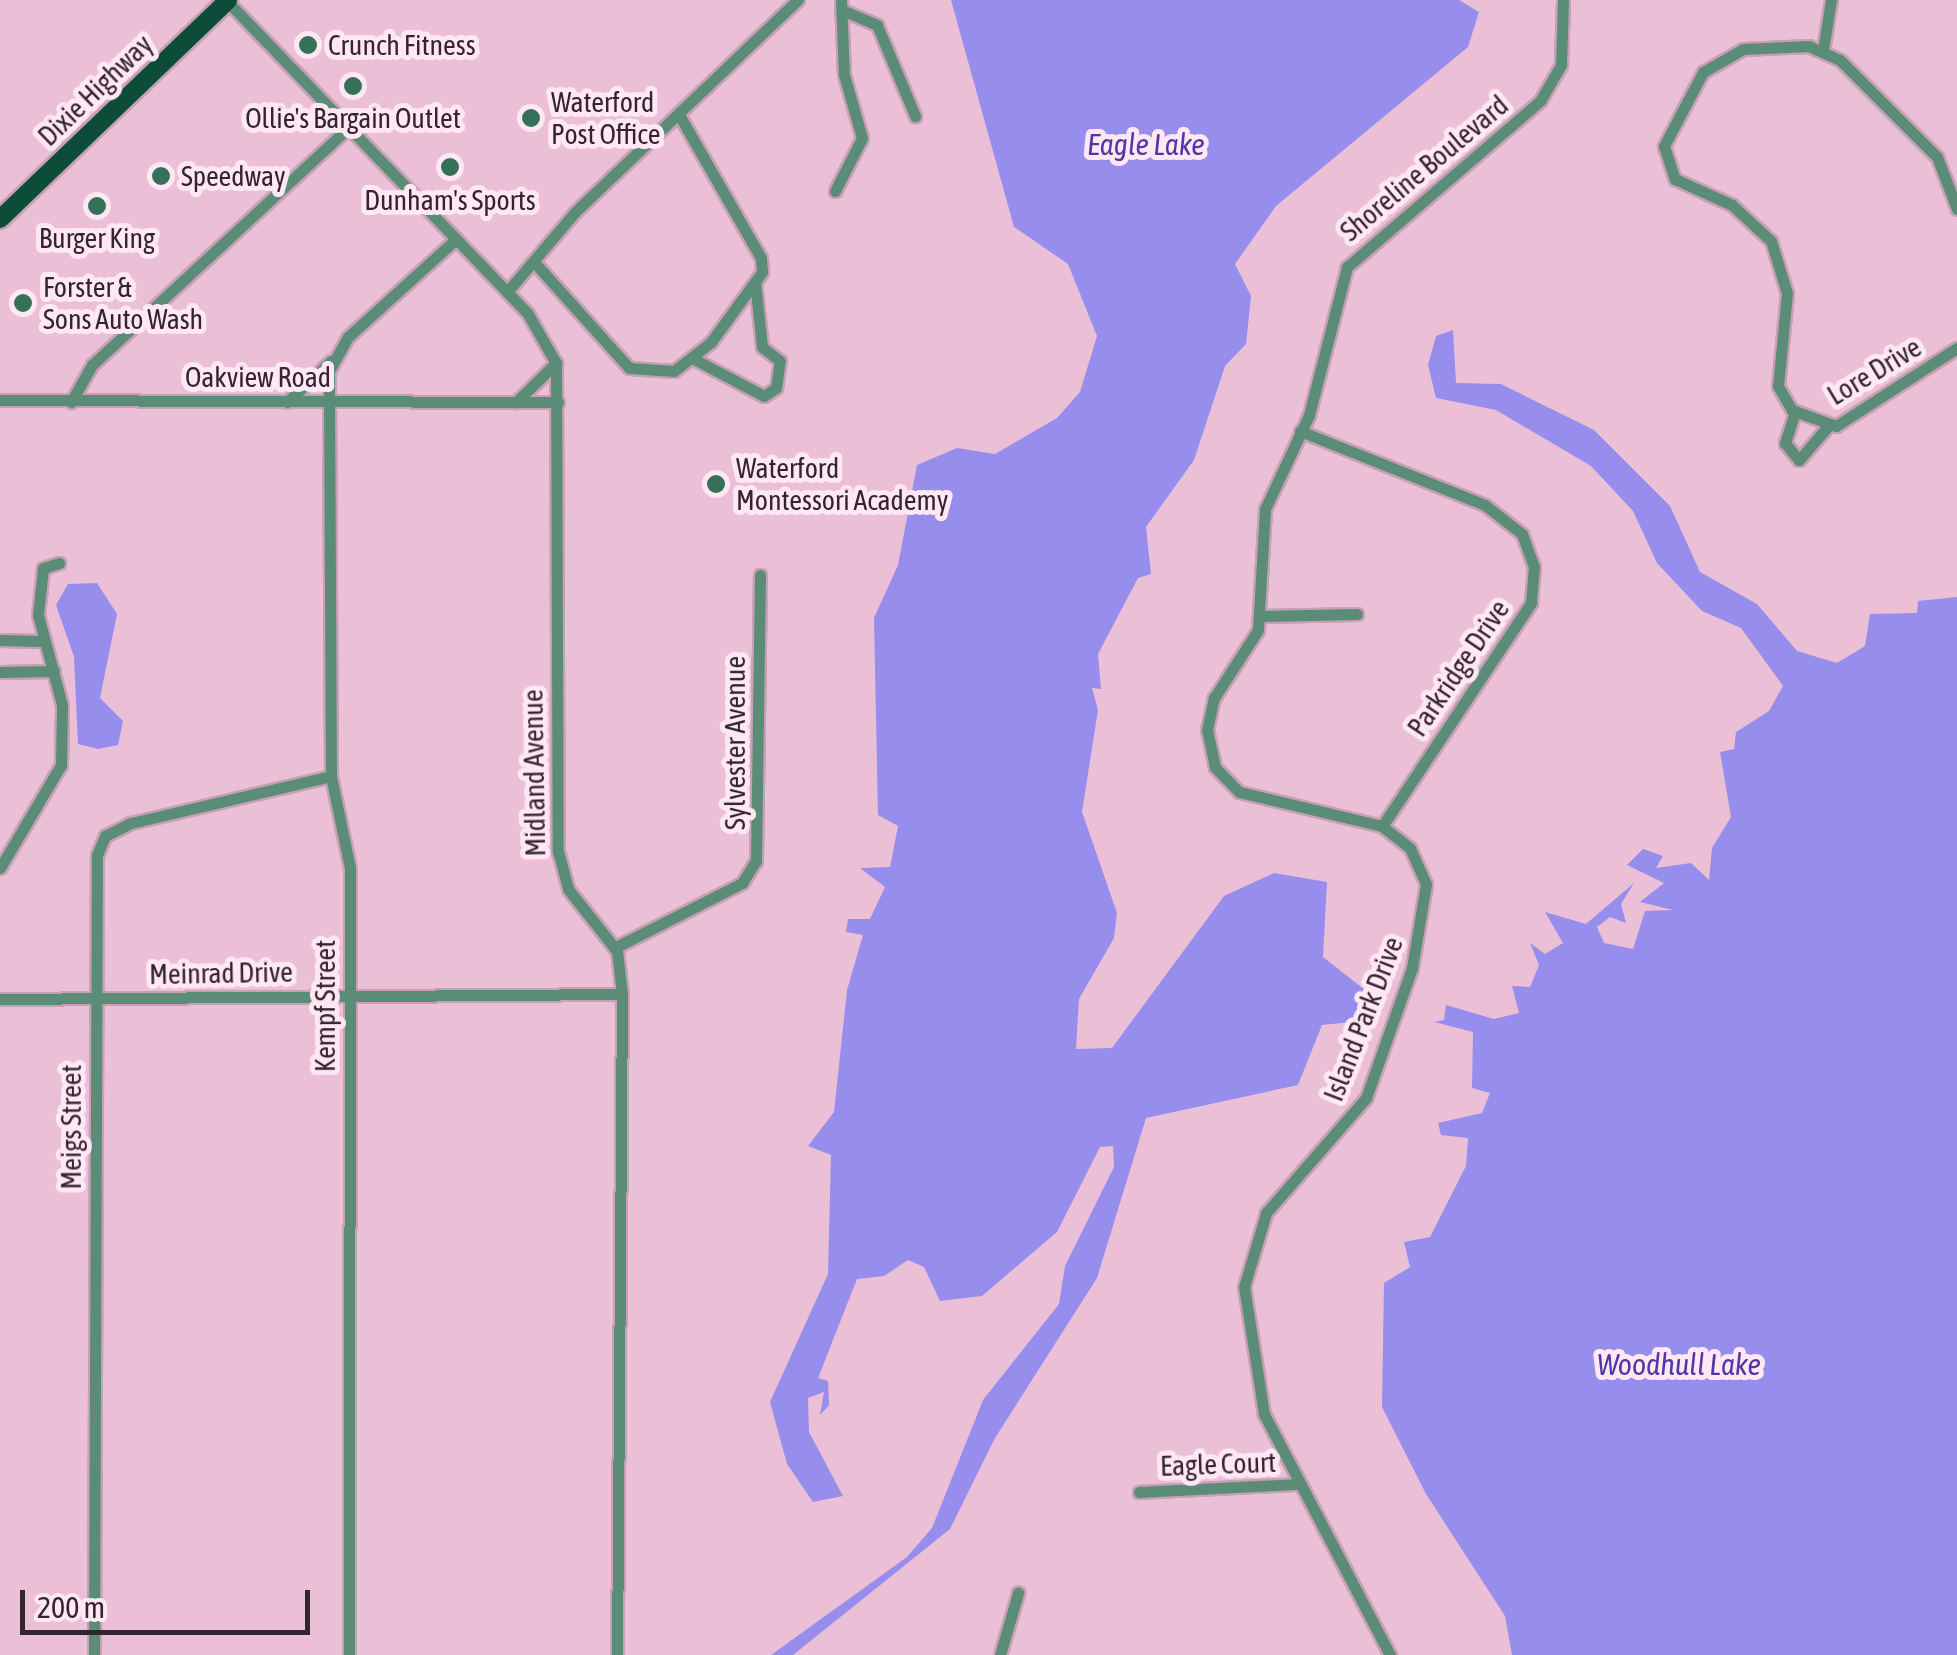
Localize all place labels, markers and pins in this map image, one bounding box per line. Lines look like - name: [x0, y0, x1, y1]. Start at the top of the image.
- place label: Crunch Fitness: [328, 28, 476, 62]
- marker: Crunch Fitness: [297, 34, 319, 56]
- marker: Ollie's Bargain Outlet: [342, 75, 364, 97]
- place label: Waterford Post Office: [551, 85, 660, 151]
- place label: Ollie's Bargain Outlet: [245, 101, 461, 135]
- marker: Waterford Post Office: [520, 107, 542, 129]
- marker: Dunham's Sports: [439, 156, 461, 178]
- place label: Speedway: [181, 159, 285, 193]
- marker: Speedway: [150, 165, 172, 187]
- place label: Dunham's Sports: [364, 183, 536, 217]
- marker: Burger King: [86, 195, 108, 217]
- place label: Burger King: [39, 221, 155, 255]
- place label: Forster & Sons Auto Wash: [43, 270, 203, 336]
- marker: Forster & Sons Auto Wash: [12, 292, 34, 314]
- place label: Waterford Montessori Academy: [736, 451, 948, 517]
- marker: Waterford Montessori Academy: [705, 473, 727, 495]

